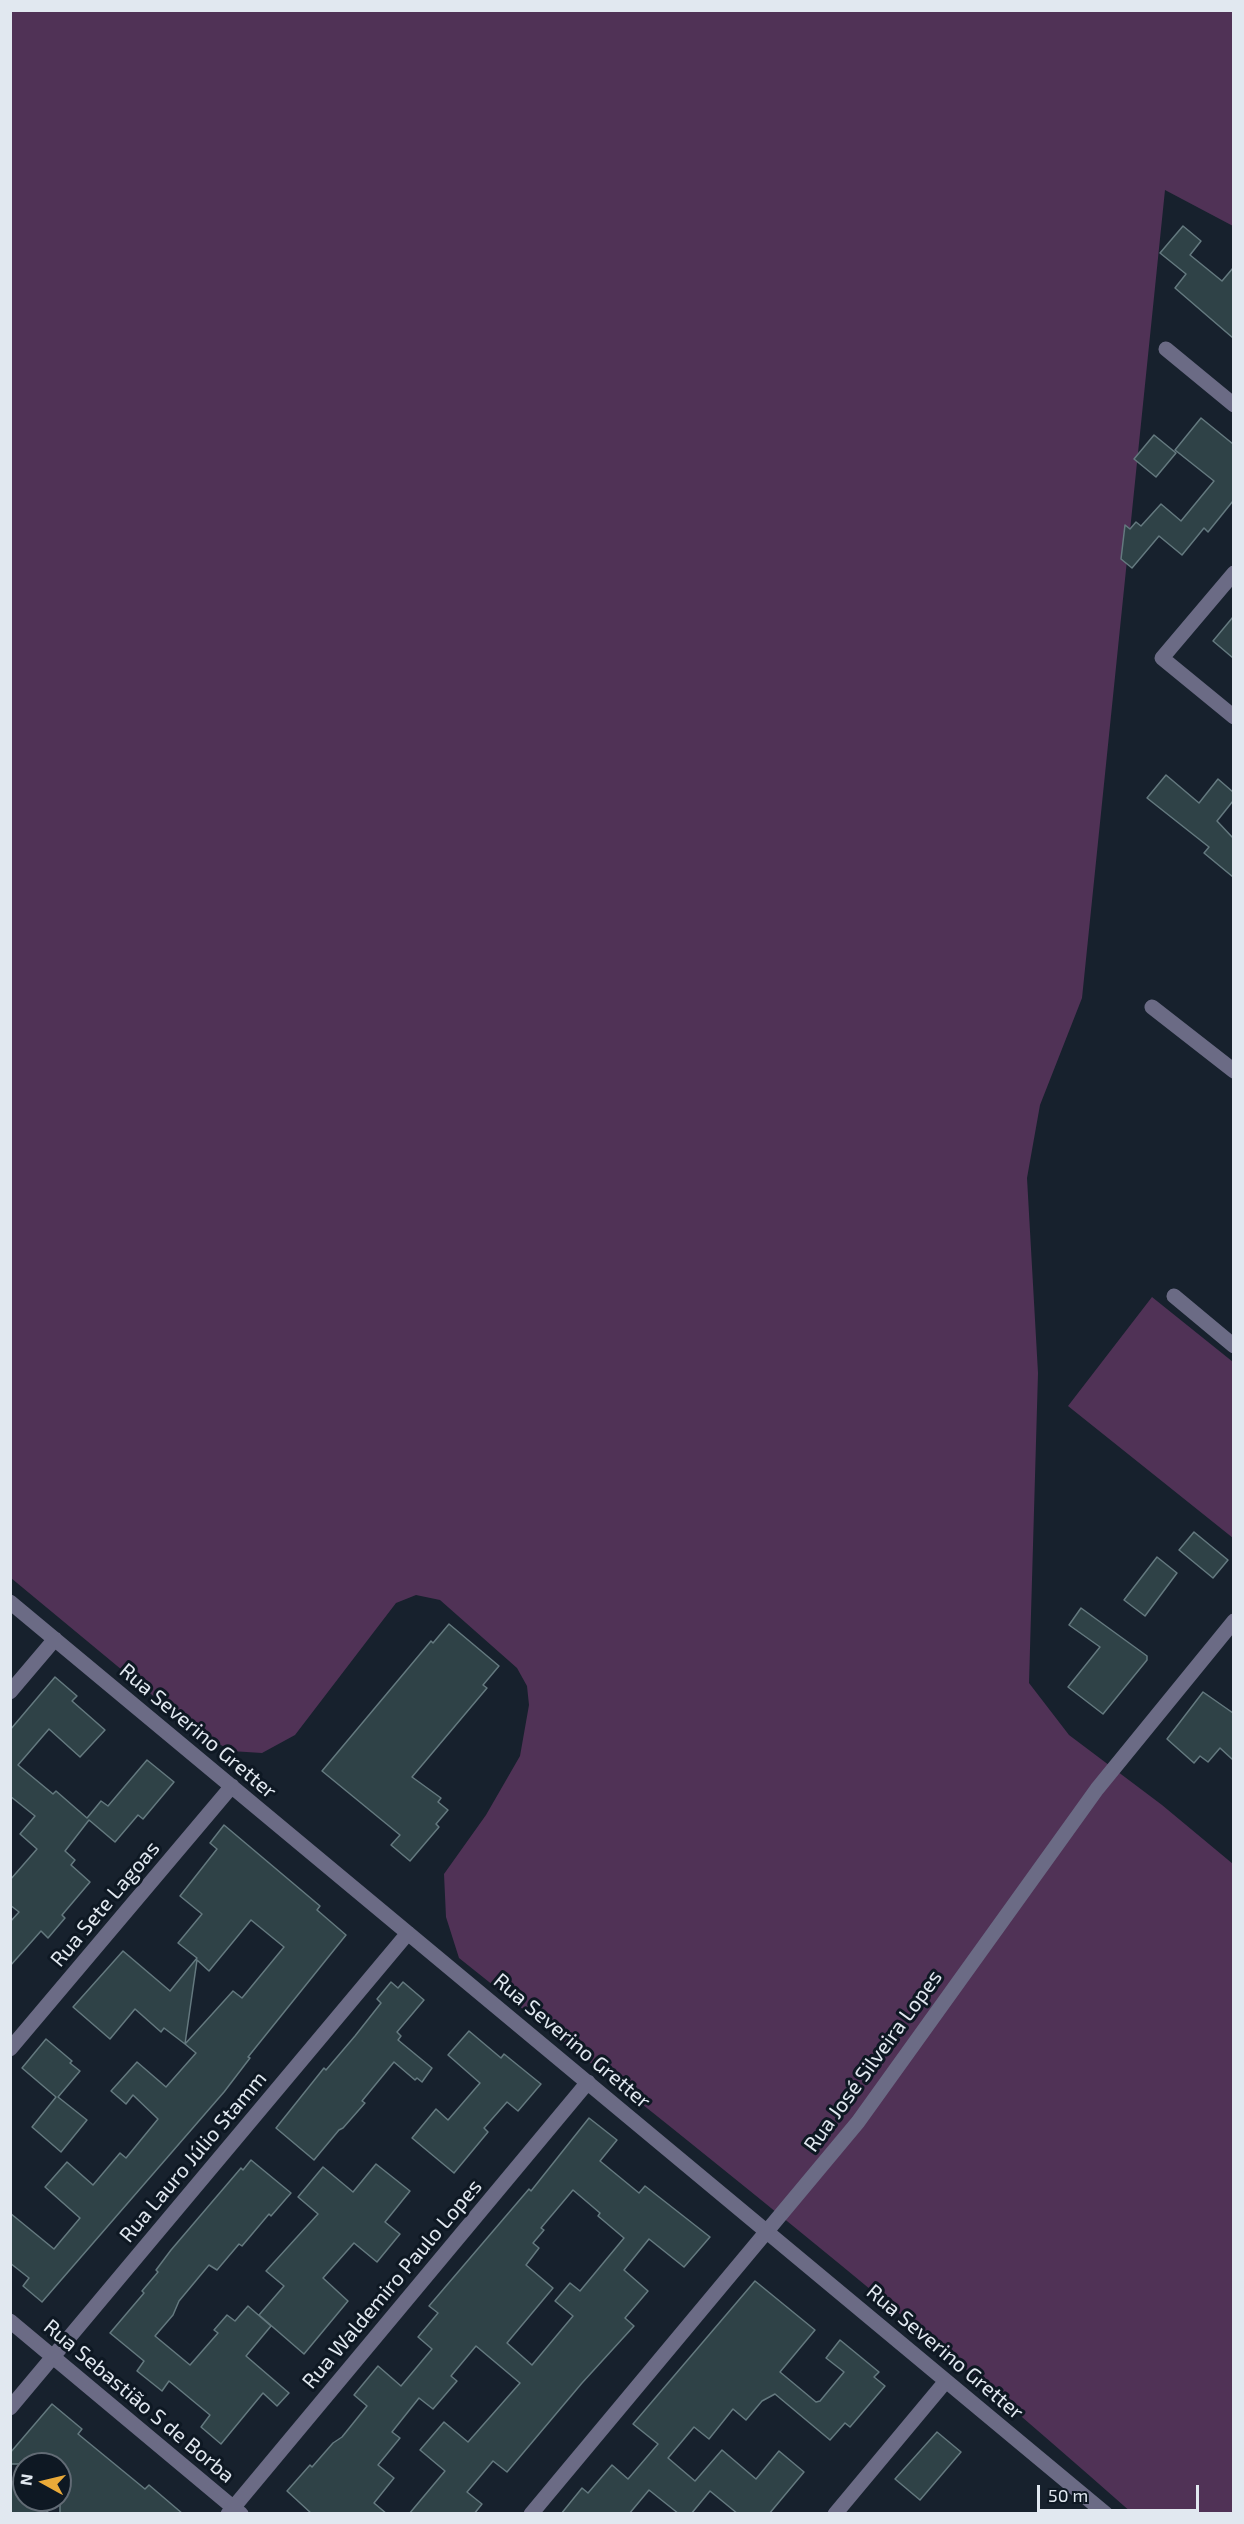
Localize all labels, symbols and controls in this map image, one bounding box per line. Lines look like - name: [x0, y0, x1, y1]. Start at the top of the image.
- street label: Rua Severino Gretter: [114, 1658, 282, 1804]
- street label: Rua Sete Lagoas: [45, 1836, 165, 1972]
- street label: Rua José Silveira Lopes: [799, 1965, 947, 2157]
- street label: Rua Severino Gretter: [488, 1968, 656, 2114]
- street label: Rua Lauro Júlio Stamm: [114, 2066, 272, 2248]
- street label: Rua Waldemiro Paulo Lopes: [297, 2174, 487, 2394]
- street label: Rua Severino Gretter: [861, 2279, 1029, 2425]
- street label: Rua Sebastião S de Borba: [39, 2314, 239, 2488]
- north arrow: [12, 2452, 72, 2512]
- text: N: [15, 2473, 36, 2487]
- scale bar: [1040, 2473, 1202, 2511]
- text: 50 m: [1048, 2484, 1088, 2506]

